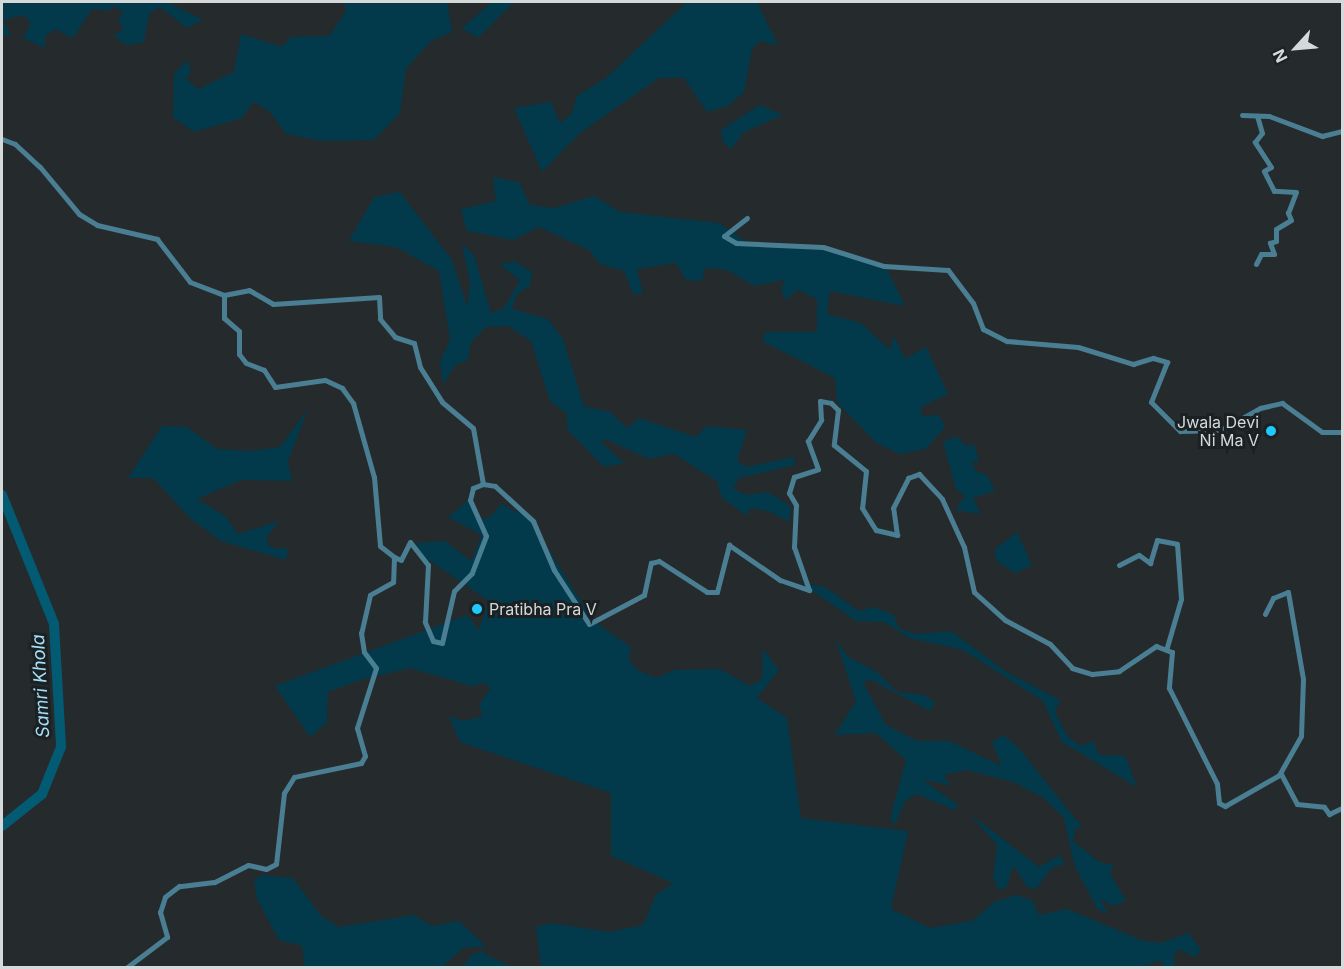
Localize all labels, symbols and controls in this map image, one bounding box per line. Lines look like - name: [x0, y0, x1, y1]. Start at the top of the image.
- north arrow: [1266, 18, 1326, 78]
- text: N: [1268, 46, 1291, 66]
- place label: Jwala Devi Ni Ma V: [1177, 412, 1259, 450]
- marker: Jwala Devi Ni Ma V: [1264, 424, 1278, 438]
- place label: Pratibha Pra V: [489, 599, 597, 619]
- marker: Pratibha Pra V: [470, 602, 484, 616]
- water label: Samri Khola: [27, 634, 55, 738]

